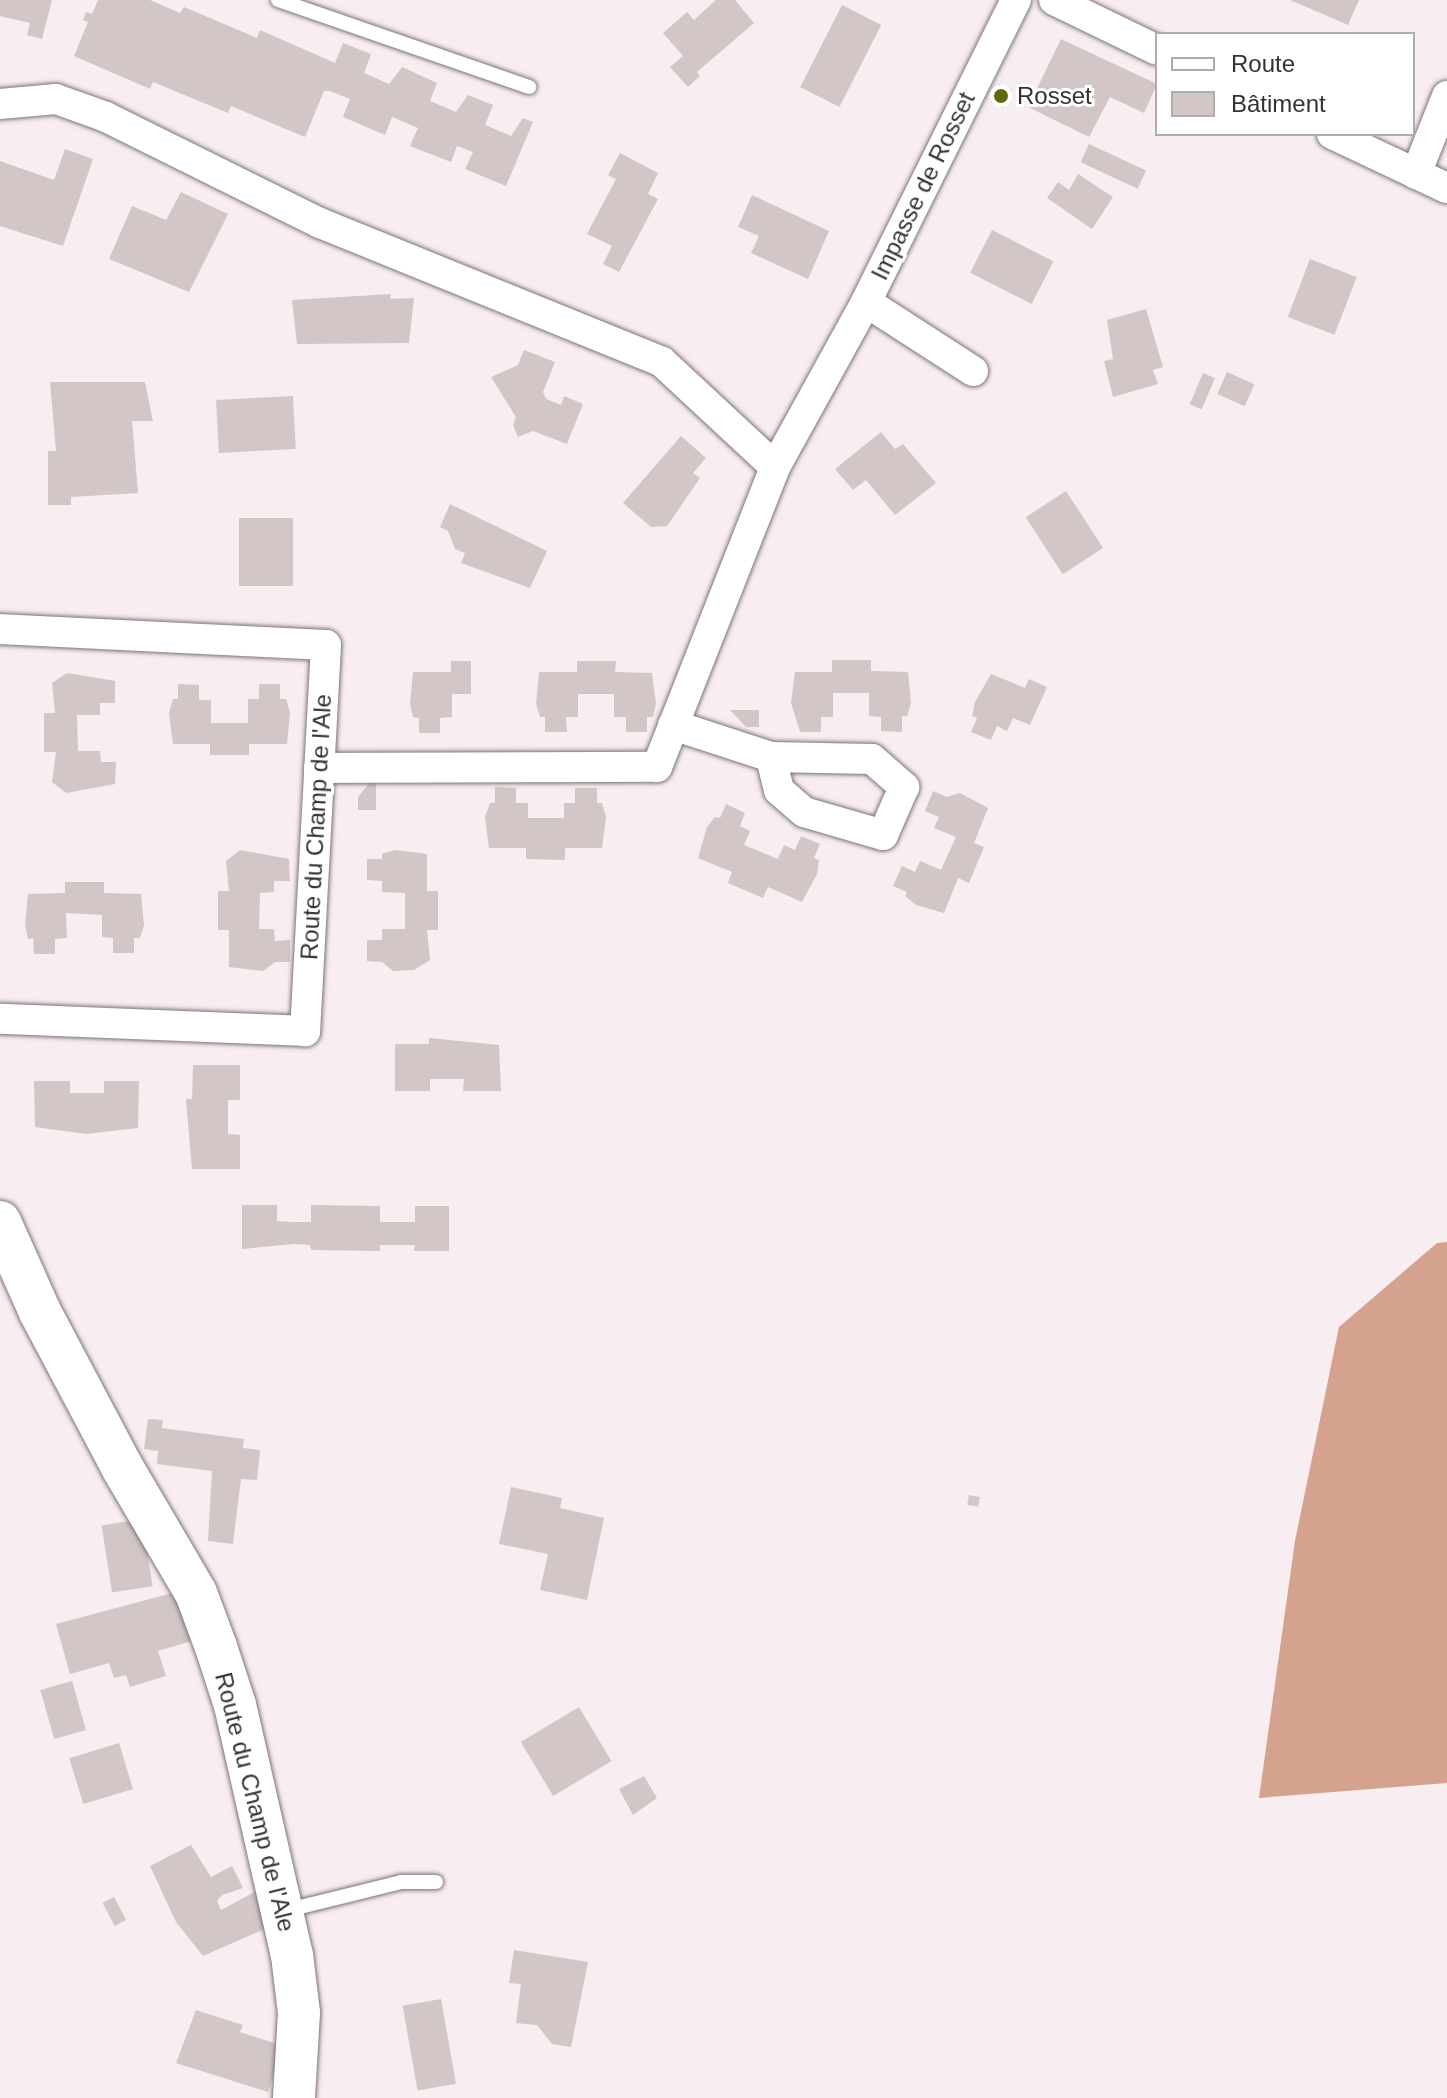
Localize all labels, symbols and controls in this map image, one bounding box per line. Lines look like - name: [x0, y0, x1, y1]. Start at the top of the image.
- legend: [1155, 32, 1415, 136]
- text: Route: [1231, 50, 1295, 77]
- place label: Rosset: [1017, 82, 1092, 110]
- street label: Impasse de Rosset: [865, 87, 981, 285]
- marker: Rosset: [992, 87, 1010, 105]
- text: Bâtiment: [1231, 90, 1326, 117]
- street label: Route du Champ de l'Ale: [295, 693, 337, 961]
- street label: Route du Champ de l'Ale: [209, 1669, 301, 1935]

